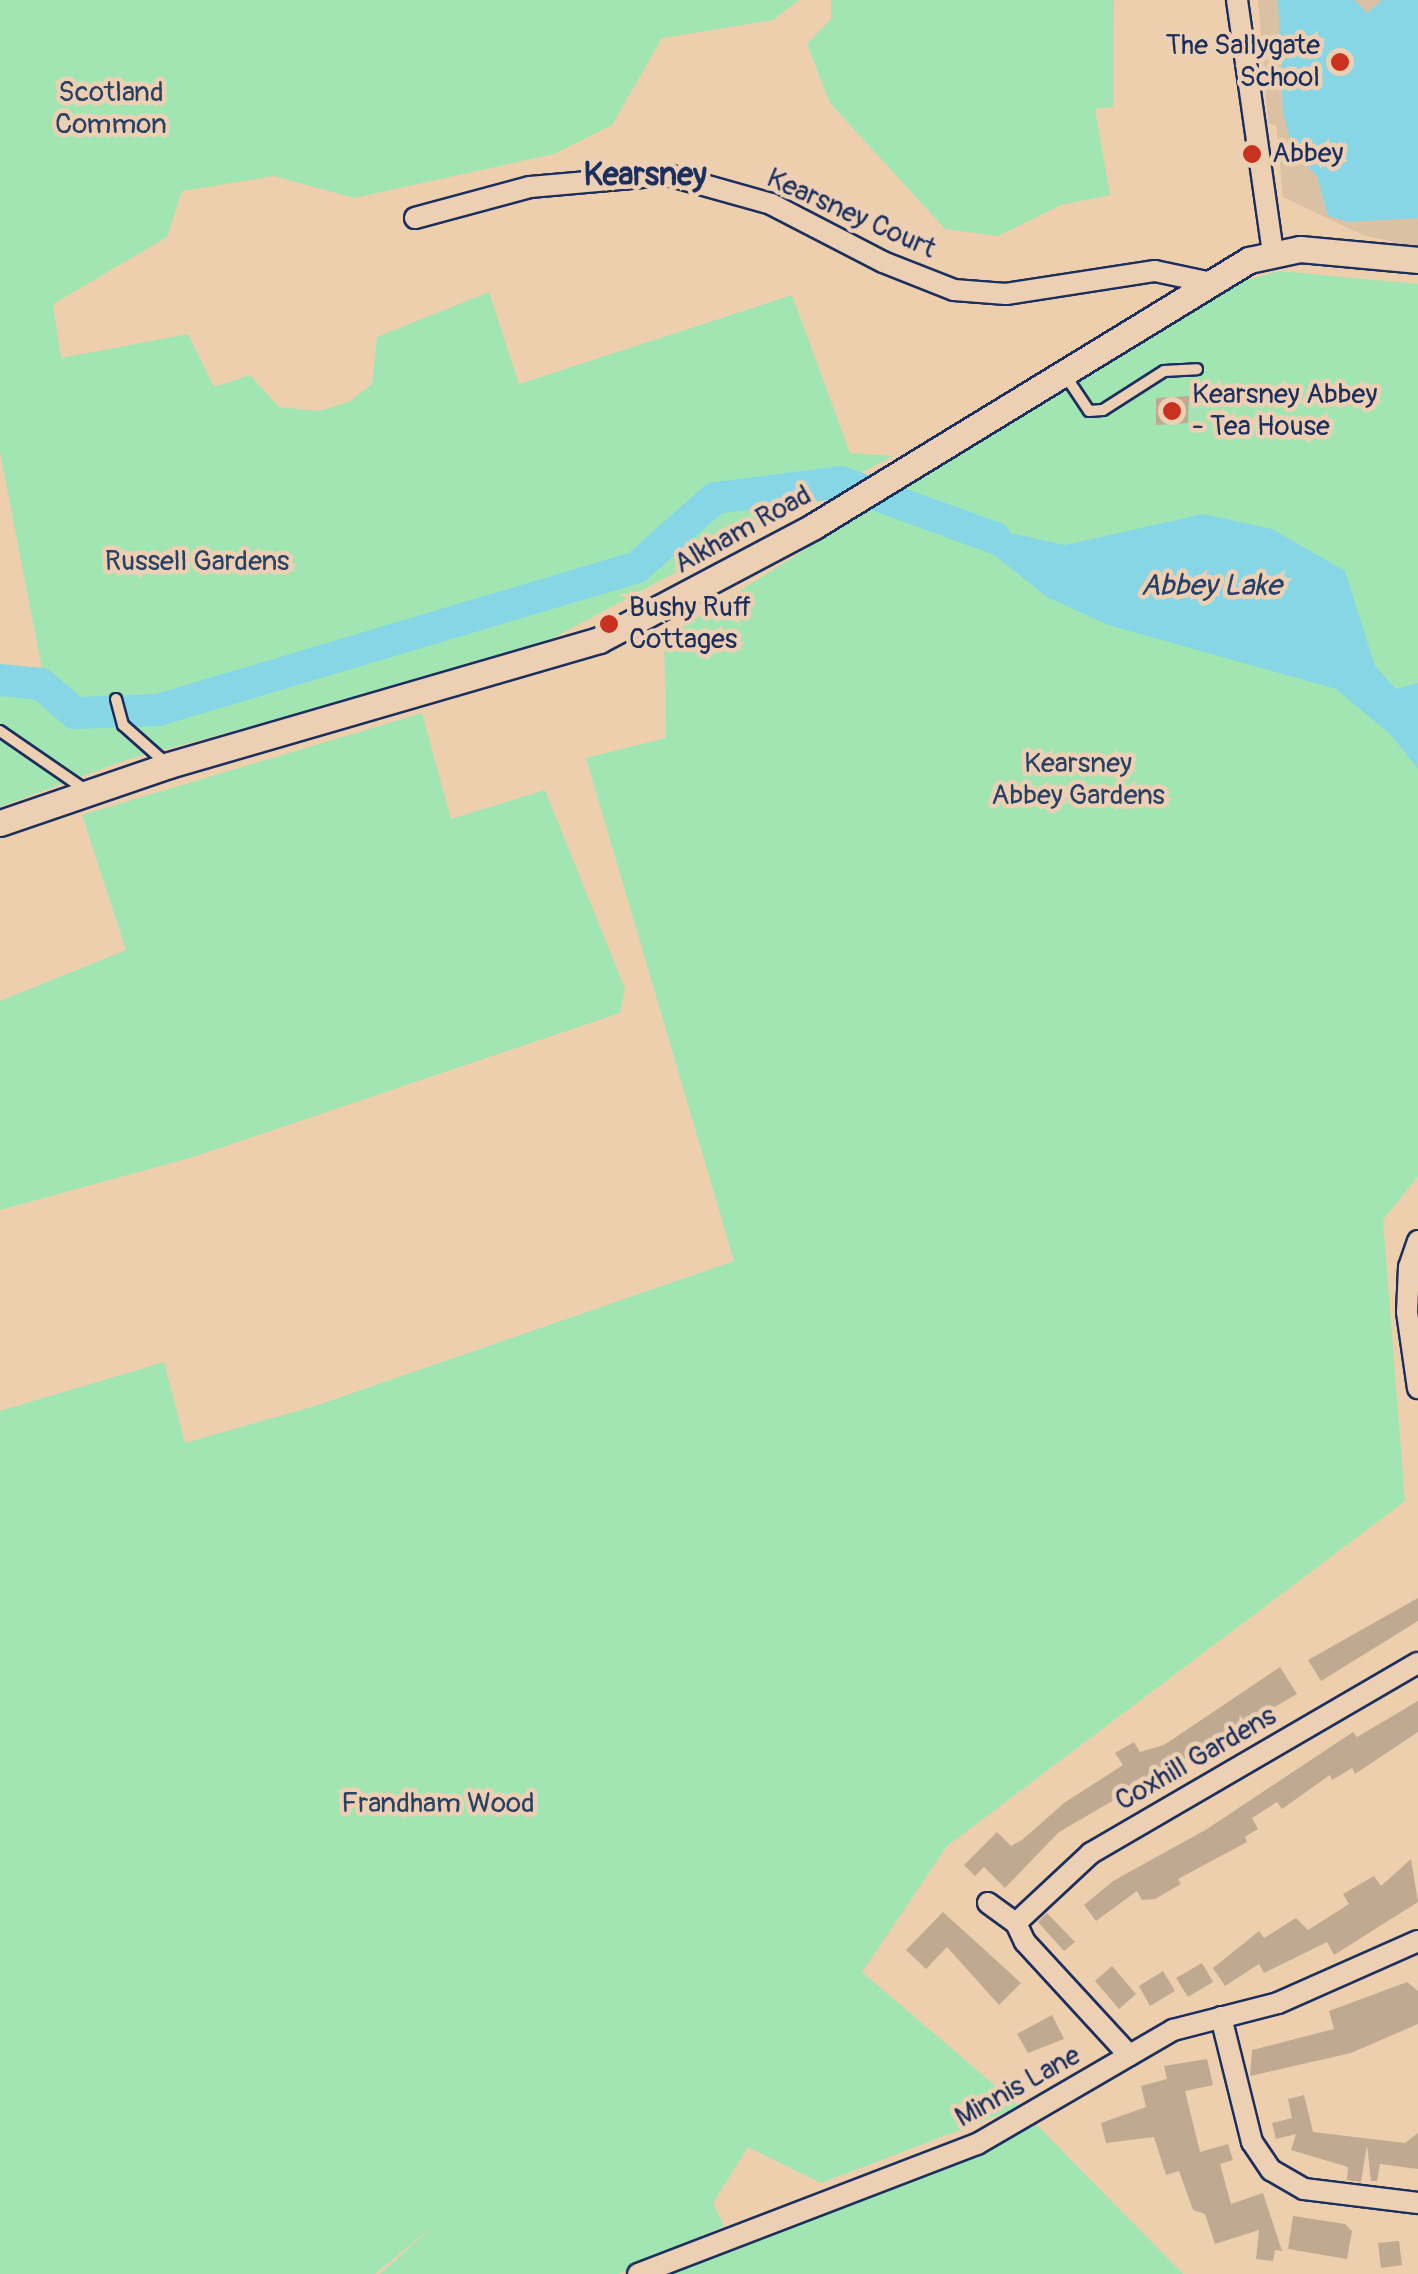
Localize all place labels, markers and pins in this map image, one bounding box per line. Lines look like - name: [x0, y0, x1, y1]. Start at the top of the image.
- place label: The Sallygate School: [1165, 29, 1320, 95]
- marker: The Sallygate School: [1329, 51, 1351, 73]
- place label: Abbey: [1272, 137, 1343, 171]
- marker: Abbey: [1241, 143, 1263, 165]
- place label: Kearsney Abbey - Tea House: [1192, 378, 1377, 444]
- marker: Kearsney Abbey - Tea House: [1161, 400, 1183, 422]
- place label: Bushy Ruff Cottages: [629, 591, 751, 657]
- marker: Bushy Ruff Cottages: [598, 613, 620, 635]

